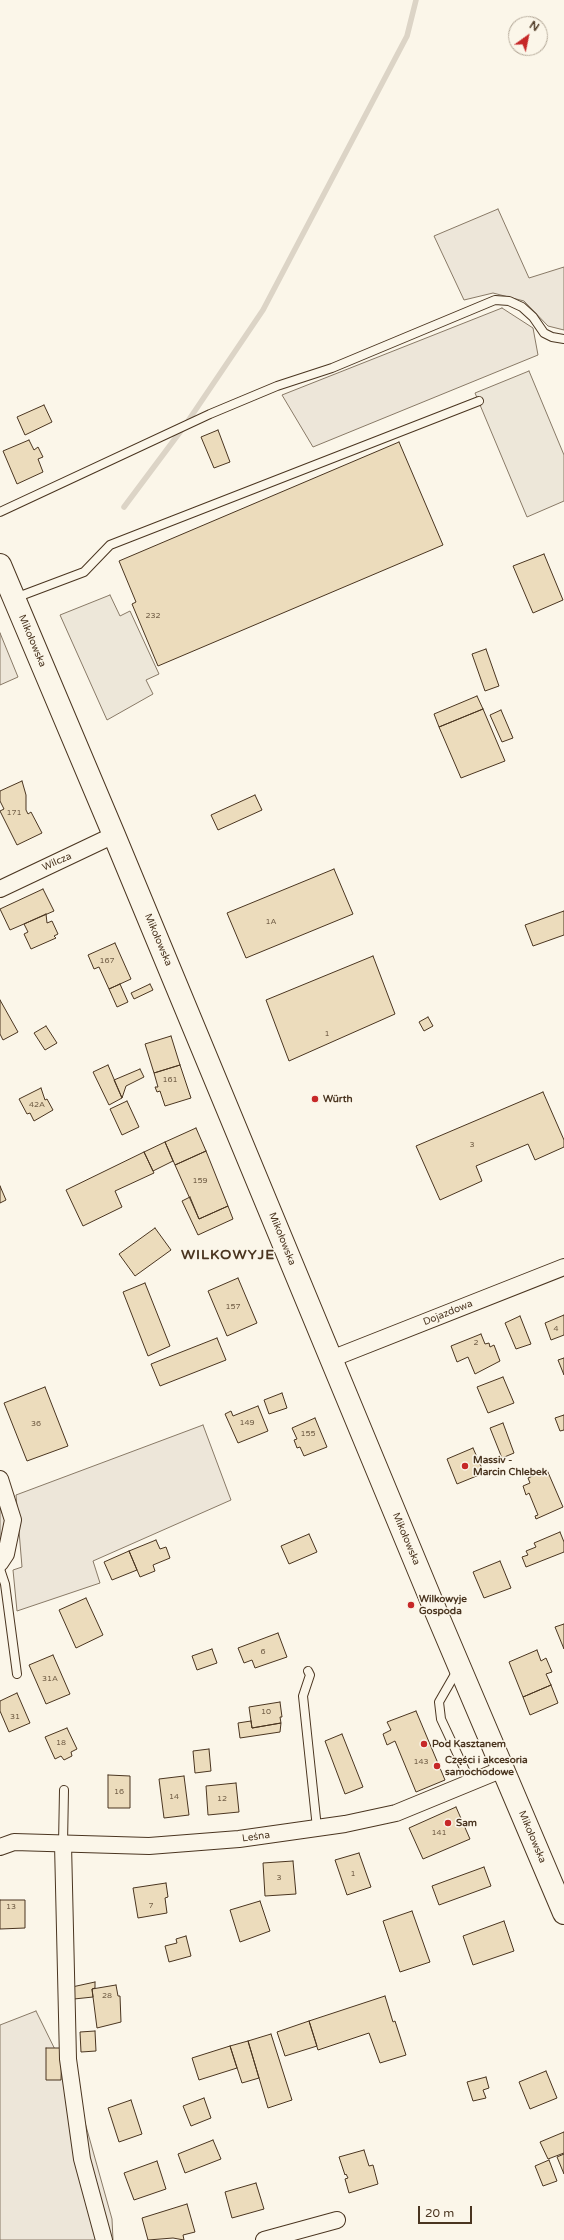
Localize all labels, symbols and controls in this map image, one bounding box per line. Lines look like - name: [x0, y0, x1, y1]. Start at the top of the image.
- north arrow: [508, 16, 548, 56]
- text: N: [527, 18, 542, 34]
- house number: 232: [145, 611, 161, 621]
- street label: Mikołowska: [16, 613, 48, 669]
- house number: 171: [6, 808, 22, 818]
- street label: Wilcza: [40, 850, 74, 874]
- street label: Mikołowska: [142, 912, 174, 968]
- house number: 1A: [266, 917, 276, 927]
- house number: 167: [99, 956, 115, 966]
- house number: 1: [324, 1029, 330, 1039]
- house number: 161: [162, 1075, 178, 1085]
- place label: Würth: [323, 1093, 353, 1105]
- marker: Würth: [310, 1094, 320, 1104]
- house number: 42A: [29, 1100, 45, 1110]
- house number: 3: [469, 1140, 475, 1150]
- house number: 159: [192, 1176, 208, 1186]
- street label: Mikołowska: [266, 1211, 298, 1267]
- district label: WILKOWYJE: [181, 1247, 275, 1263]
- street label: Dojazdowa: [421, 1298, 475, 1328]
- house number: 157: [225, 1302, 241, 1312]
- house number: 4: [553, 1324, 559, 1334]
- house number: 2: [473, 1338, 479, 1348]
- house number: 149: [239, 1418, 255, 1428]
- house number: 36: [31, 1419, 41, 1429]
- house number: 155: [300, 1429, 316, 1439]
- place label: Massiv - Marcin Chlebek: [473, 1454, 547, 1478]
- marker: Massiv - Marcin Chlebek: [460, 1461, 470, 1471]
- street label: Mikołowska: [390, 1511, 422, 1567]
- place label: Wilkowyje Gospoda: [419, 1593, 467, 1616]
- marker: Wilkowyje Gospoda: [406, 1600, 416, 1610]
- house number: 6: [260, 1647, 266, 1657]
- house number: 31A: [42, 1674, 58, 1684]
- house number: 10: [261, 1707, 271, 1717]
- house number: 31: [10, 1712, 20, 1722]
- house number: 18: [56, 1738, 66, 1748]
- place label: Pod Kasztanem: [432, 1738, 506, 1750]
- marker: Pod Kasztanem: [419, 1739, 429, 1749]
- place label: Części i akcesoria samochodowe: [445, 1754, 528, 1778]
- house number: 143: [413, 1757, 429, 1767]
- marker: Części i akcesoria samochodowe: [432, 1761, 442, 1771]
- house number: 16: [114, 1787, 124, 1797]
- house number: 14: [169, 1792, 179, 1802]
- house number: 12: [217, 1794, 227, 1804]
- street label: Mikołowska: [516, 1809, 548, 1865]
- place label: Sam: [456, 1817, 477, 1829]
- marker: Sam: [443, 1818, 453, 1828]
- house number: 141: [431, 1828, 447, 1838]
- street label: Leśna: [241, 1829, 271, 1845]
- house number: 1: [350, 1869, 356, 1879]
- house number: 3: [276, 1873, 282, 1883]
- house number: 7: [148, 1901, 154, 1911]
- house number: 13: [6, 1902, 16, 1912]
- house number: 28: [102, 1991, 112, 2001]
- scale bar: [420, 2198, 474, 2224]
- text: 20 m: [425, 2206, 454, 2220]

